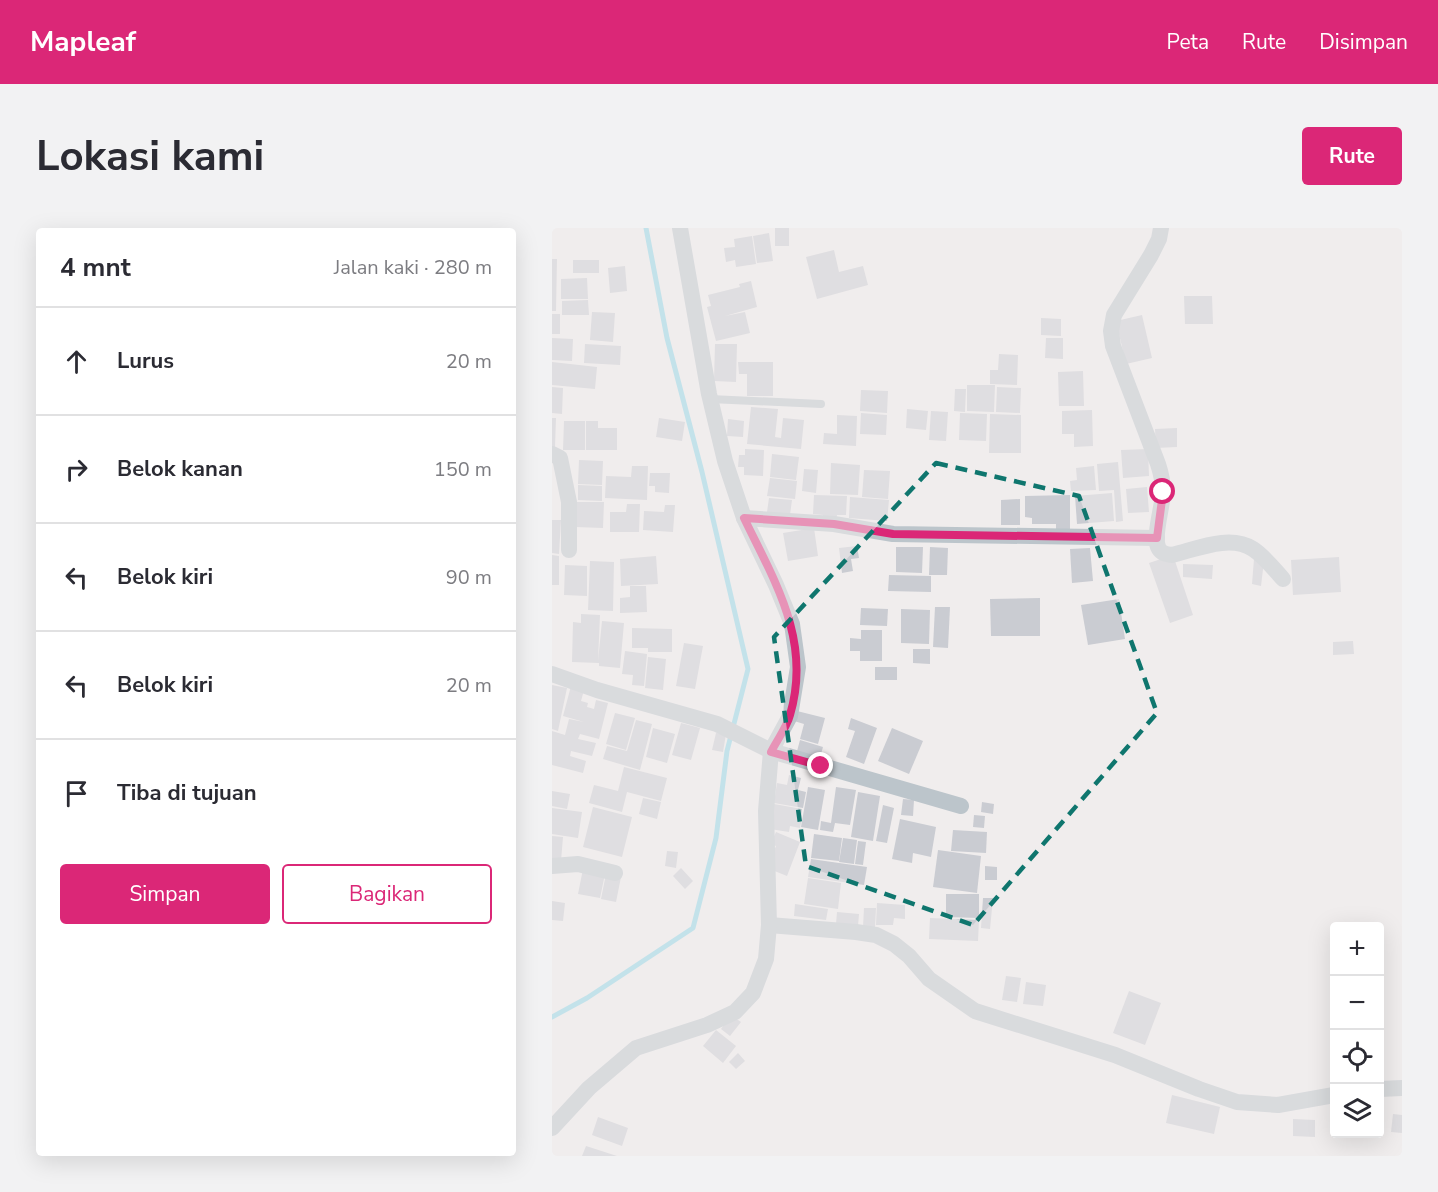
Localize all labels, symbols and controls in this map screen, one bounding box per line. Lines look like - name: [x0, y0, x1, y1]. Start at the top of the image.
- text: Mapleaf: [30, 23, 136, 61]
- text: Peta: [1167, 28, 1209, 56]
- text: Rute: [1242, 28, 1286, 56]
- text: Disimpan: [1319, 28, 1408, 56]
- button: Rute: [1302, 127, 1402, 185]
- text: Lokasi kami: [36, 128, 264, 185]
- text: 4 mnt: [60, 250, 131, 285]
- text: Jalan kaki · 280 m: [334, 254, 492, 281]
- icon: ahead: [60, 345, 93, 378]
- text: Lurus: [117, 346, 174, 376]
- text: 20 m: [446, 348, 492, 375]
- icon: right: [60, 453, 93, 486]
- text: Belok kanan: [117, 454, 243, 484]
- text: 150 m: [434, 456, 492, 483]
- route start: [1149, 478, 1175, 504]
- icon: left: [60, 561, 93, 594]
- text: Belok kiri: [117, 562, 213, 592]
- text: 90 m: [446, 564, 492, 591]
- icon: left: [60, 669, 93, 702]
- text: Belok kiri: [117, 670, 213, 700]
- text: 20 m: [446, 672, 492, 699]
- route end: [807, 752, 833, 778]
- icon: arrive: [60, 777, 93, 810]
- text: Tiba di tujuan: [117, 778, 257, 808]
- button: Simpan: [60, 864, 270, 924]
- button: Bagikan: [282, 864, 492, 924]
- map controls: [1330, 922, 1384, 1138]
- button: +: [1330, 922, 1384, 976]
- button: −: [1330, 976, 1384, 1030]
- button: locate: [1330, 1030, 1384, 1084]
- button: layers: [1330, 1084, 1384, 1138]

